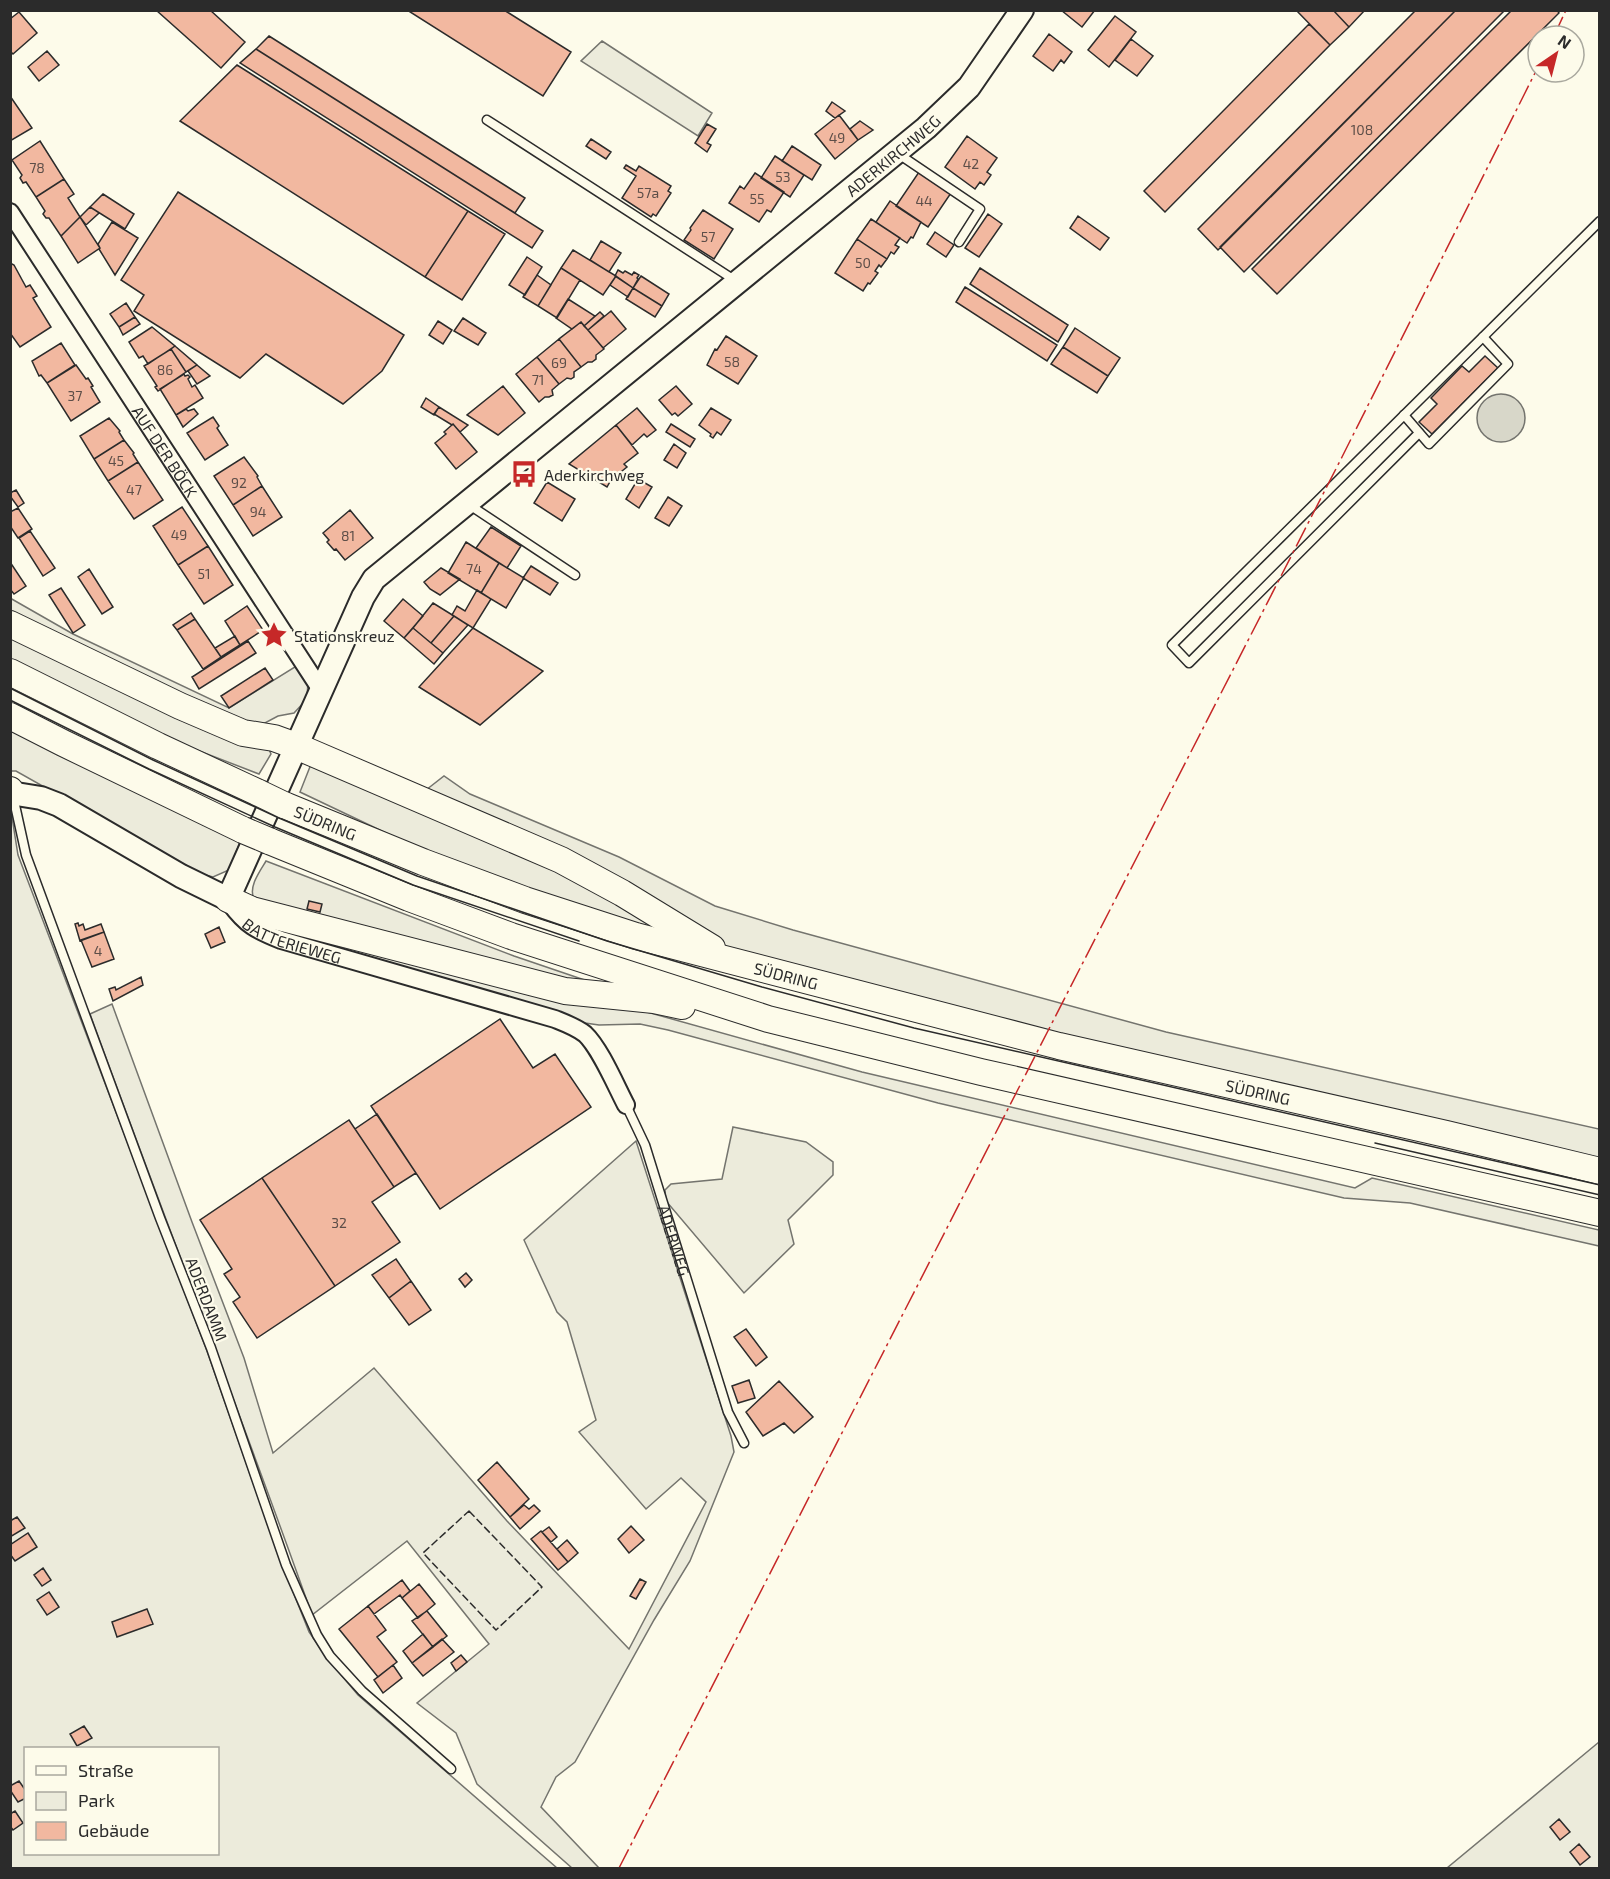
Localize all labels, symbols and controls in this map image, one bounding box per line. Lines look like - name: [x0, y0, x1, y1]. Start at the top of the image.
- north arrow: [1526, 24, 1586, 84]
- text: N: [1555, 30, 1575, 52]
- street label: ADERKIRCHWEG: [841, 110, 944, 199]
- house number: 108: [1351, 121, 1373, 138]
- house number: 49: [829, 129, 845, 146]
- house number: 42: [963, 155, 979, 172]
- house number: 78: [29, 159, 45, 176]
- house number: 53: [775, 168, 791, 185]
- house number: 57a: [637, 184, 659, 201]
- house number: 55: [749, 190, 765, 207]
- house number: 44: [915, 192, 933, 209]
- house number: 57: [701, 228, 715, 245]
- house number: 50: [855, 254, 871, 271]
- house number: 58: [724, 353, 740, 370]
- house number: 69: [551, 354, 567, 371]
- house number: 86: [157, 361, 173, 378]
- house number: 71: [532, 371, 544, 388]
- house number: 37: [68, 387, 82, 404]
- street label: AUF DER BÖCK: [129, 402, 202, 500]
- house number: 45: [108, 452, 124, 469]
- bus stop icon: Aderkirchweg: [509, 459, 539, 489]
- place label: Aderkirchweg: [544, 465, 644, 484]
- house number: 92: [231, 474, 247, 491]
- house number: 47: [126, 481, 142, 498]
- house number: 94: [250, 503, 266, 520]
- house number: 49: [171, 526, 187, 543]
- house number: 81: [341, 527, 355, 544]
- house number: 74: [466, 560, 482, 577]
- house number: 51: [197, 565, 211, 582]
- place icon: Stationskreuz: [259, 620, 289, 650]
- place label: Stationskreuz: [294, 626, 395, 645]
- street label: SÜDRING: [292, 801, 360, 843]
- street label: BATTERIEWEG: [239, 913, 344, 966]
- house number: 4: [94, 942, 102, 959]
- street label: SÜDRING: [752, 958, 820, 993]
- street label: SÜDRING: [1224, 1075, 1292, 1108]
- street label: ADERWEG: [655, 1202, 695, 1278]
- house number: 32: [331, 1214, 347, 1231]
- street label: ADERDAMM: [182, 1255, 232, 1343]
- legend: [24, 1747, 219, 1855]
- text: Straße: [78, 1759, 134, 1781]
- text: Park: [78, 1789, 115, 1811]
- text: Gebäude: [78, 1819, 149, 1841]

